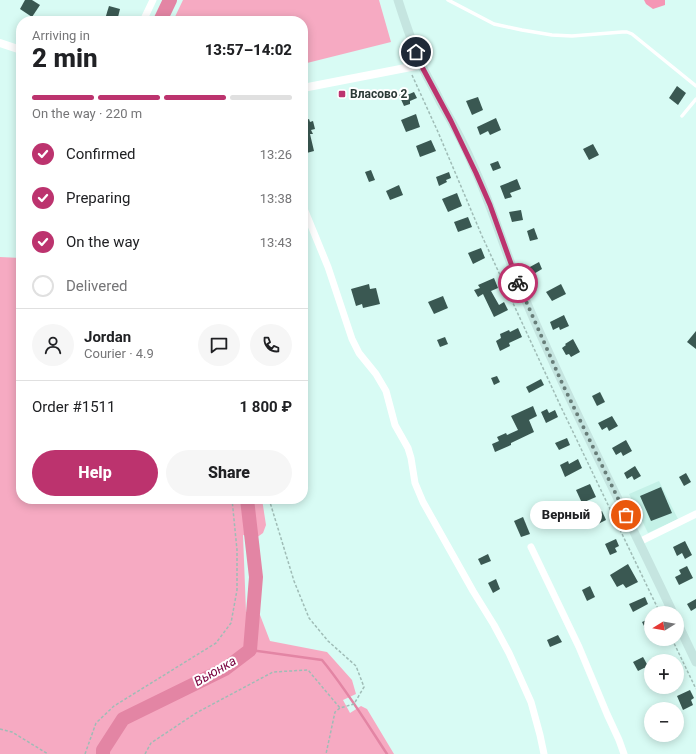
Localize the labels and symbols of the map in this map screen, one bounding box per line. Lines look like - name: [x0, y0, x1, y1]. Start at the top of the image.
- pin: [399, 35, 433, 69]
- place label: Власово 2: [350, 87, 407, 101]
- marker: Власово 2: [337, 89, 347, 99]
- courier: [498, 263, 538, 303]
- pin: [609, 498, 643, 532]
- callout: Верный: [530, 501, 602, 529]
- north arrow: [644, 606, 684, 646]
- water label: Вьюнка: [191, 653, 239, 689]

